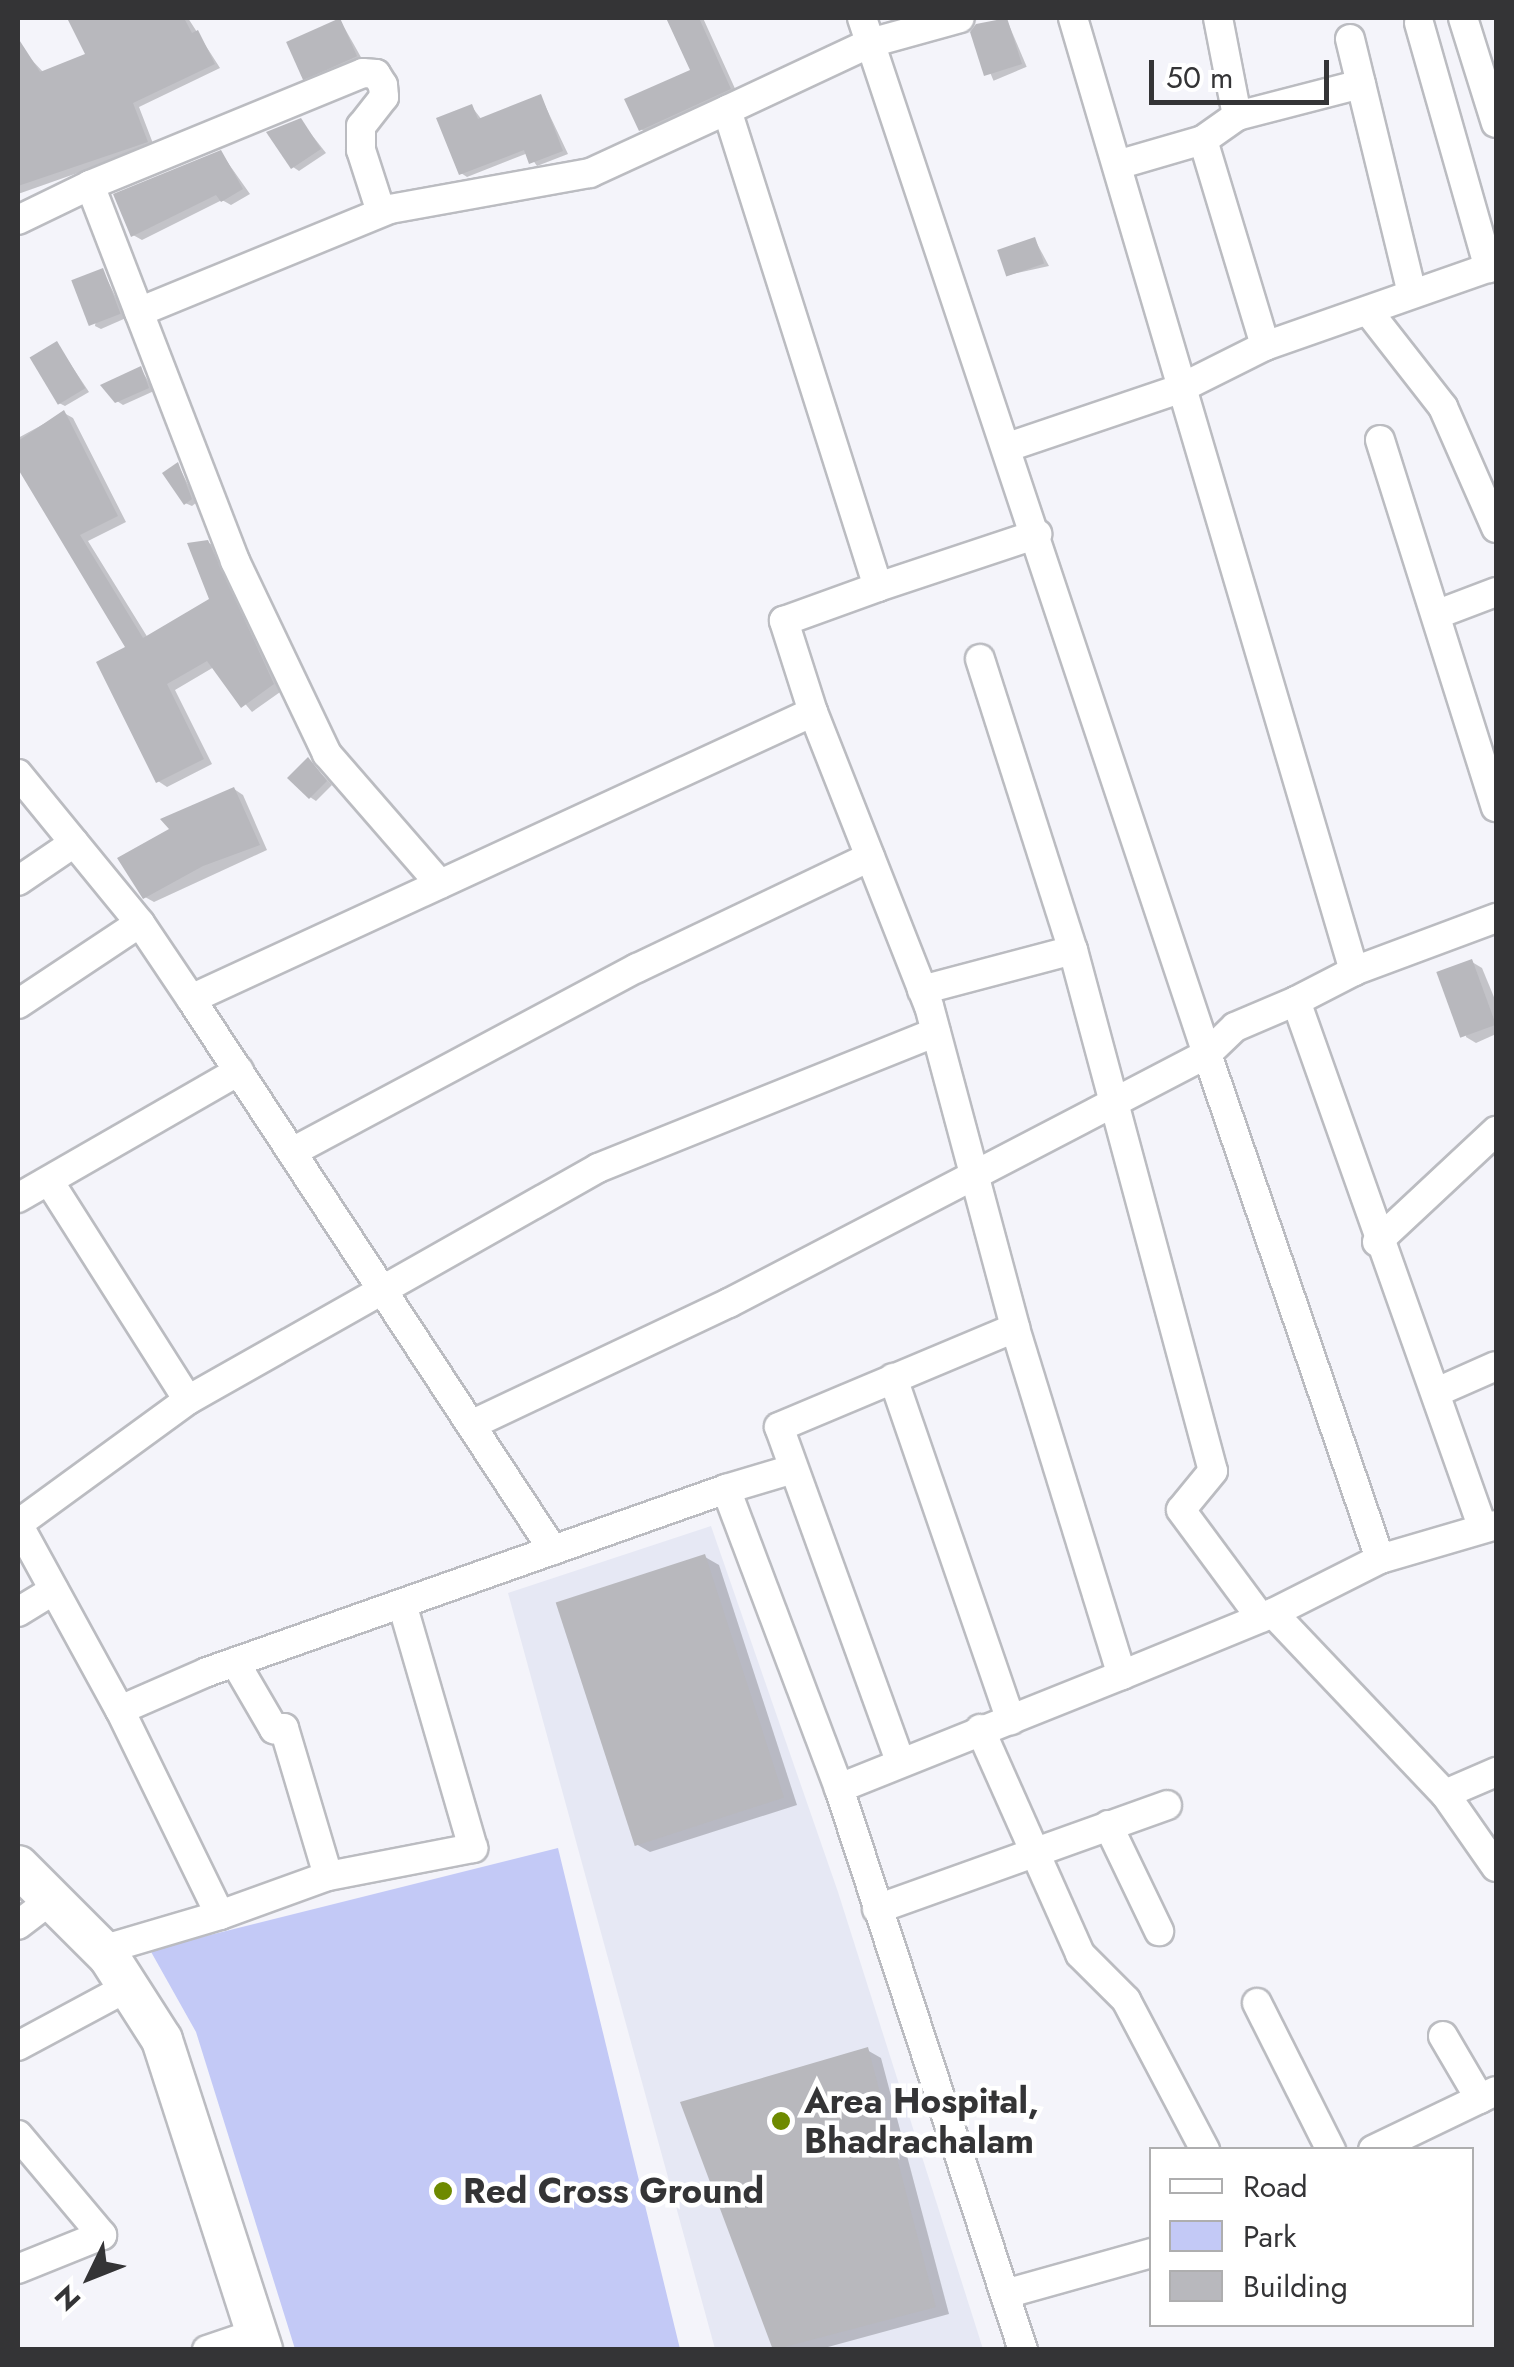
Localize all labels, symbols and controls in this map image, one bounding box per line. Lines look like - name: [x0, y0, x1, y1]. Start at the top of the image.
- scale bar: [1154, 40, 1334, 102]
- text: 50 m: [1166, 56, 1233, 99]
- place label: Area Hospital, Bhadrachalam: [804, 2080, 1039, 2162]
- marker: Area Hospital, Bhadrachalam: [768, 2108, 794, 2134]
- legend: [1149, 2147, 1474, 2327]
- text: Road: [1243, 2165, 1308, 2208]
- place label: Red Cross Ground: [463, 2170, 764, 2212]
- marker: Red Cross Ground: [432, 2180, 454, 2202]
- text: Park: [1243, 2215, 1296, 2258]
- north arrow: [40, 2227, 140, 2327]
- text: Building: [1243, 2265, 1348, 2308]
- text: N: [45, 2276, 90, 2320]

